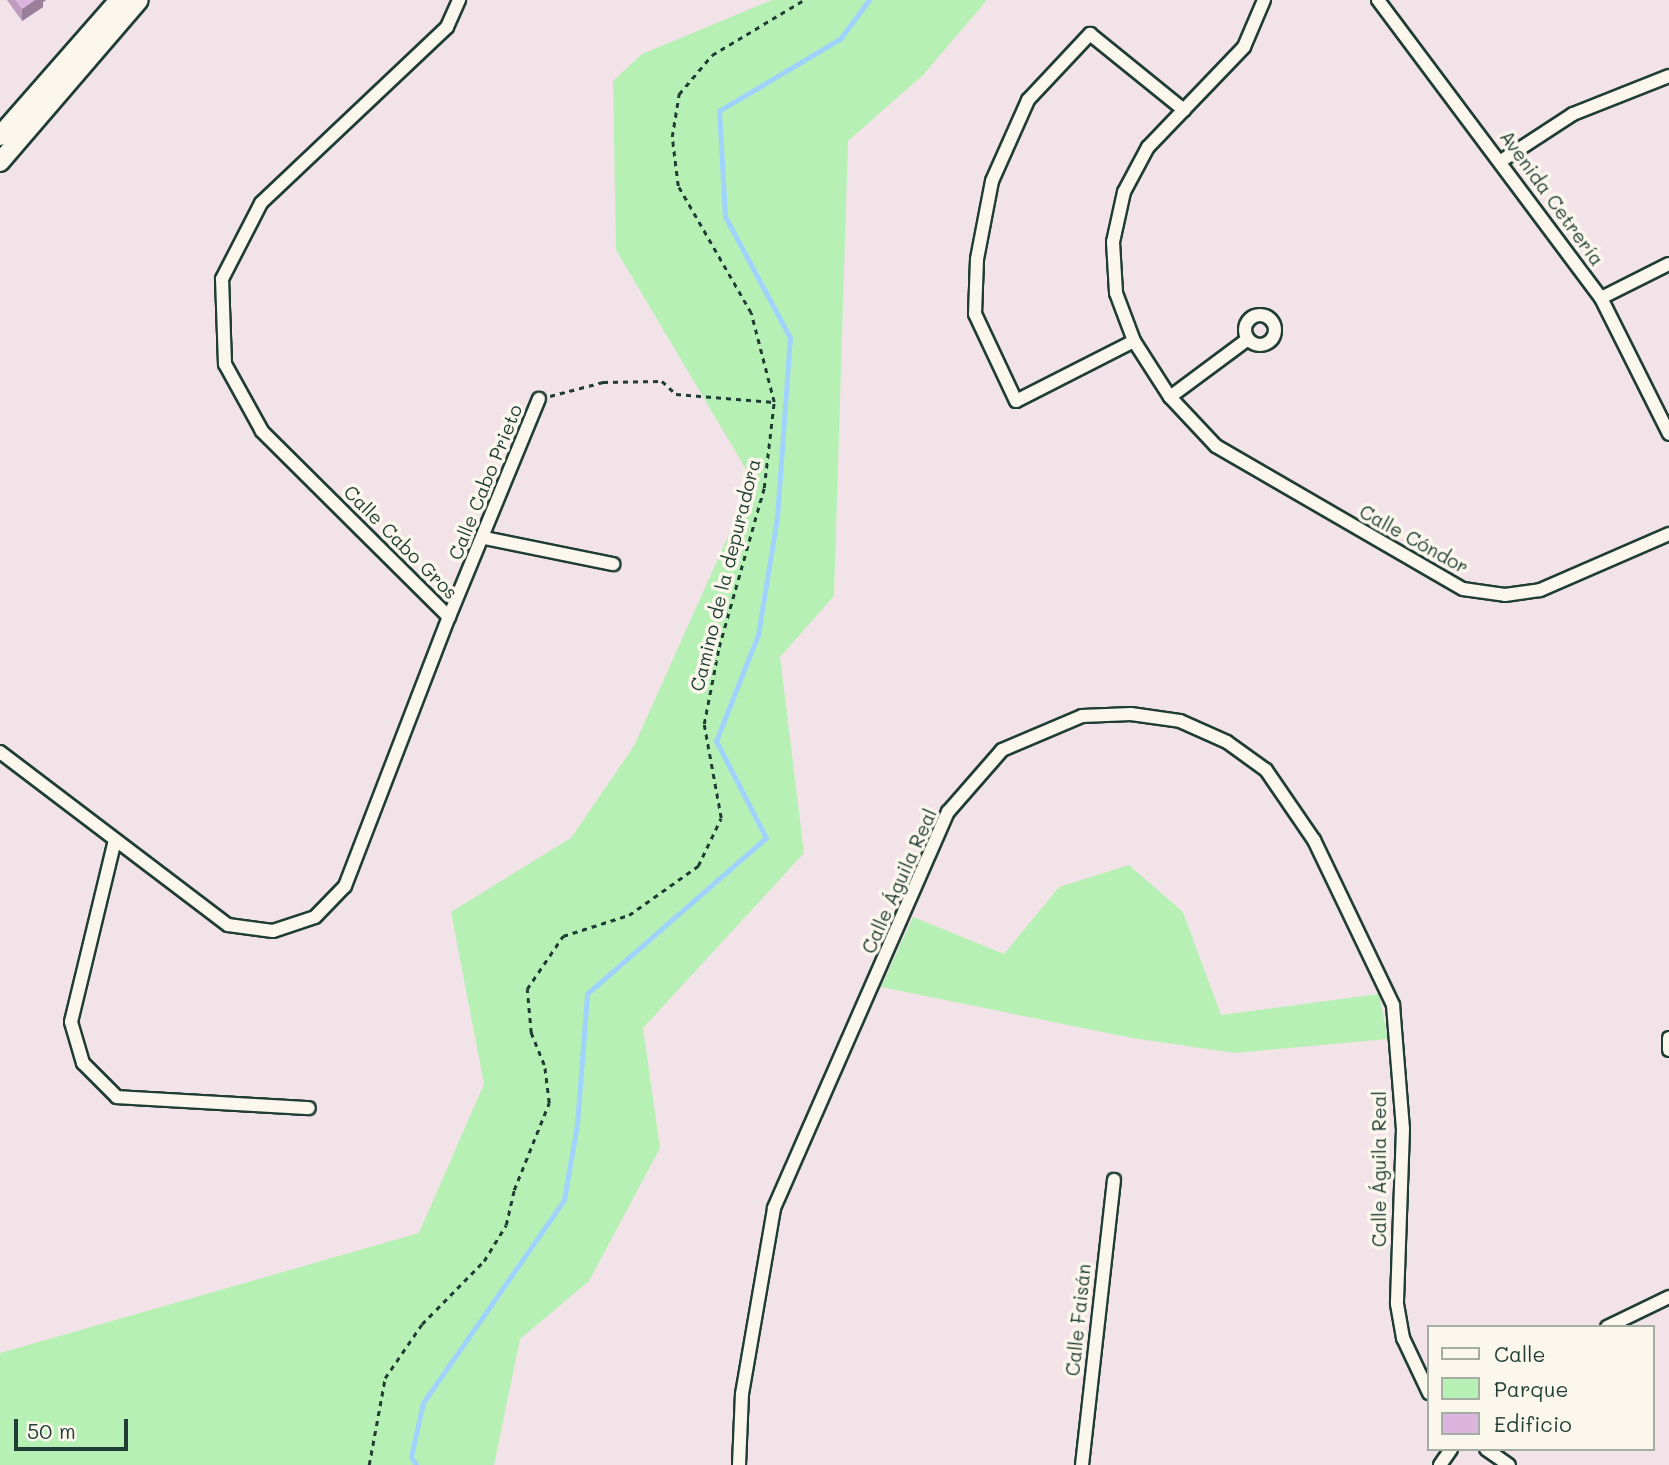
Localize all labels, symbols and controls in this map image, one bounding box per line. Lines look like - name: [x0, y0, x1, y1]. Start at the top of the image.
- street label: Avenida Cetrería: [1495, 126, 1609, 270]
- street label: Calle Cabo Prieto: [443, 401, 527, 563]
- street label: Camino de la depuradora: [685, 456, 765, 694]
- street label: Calle Cabo Gros: [339, 480, 463, 604]
- street label: Calle Cóndor: [1356, 500, 1472, 578]
- street label: Calle Águila Real: [857, 805, 941, 957]
- street label: Calle Águila Real: [1368, 1091, 1390, 1247]
- street label: Calle Faisán: [1061, 1263, 1095, 1377]
- legend: [1428, 1325, 1655, 1451]
- text: Calle: [1494, 1340, 1546, 1367]
- text: Parque: [1494, 1375, 1568, 1402]
- scale bar: [18, 1406, 131, 1450]
- text: Edificio: [1494, 1410, 1572, 1437]
- text: 50 m: [27, 1417, 76, 1444]

